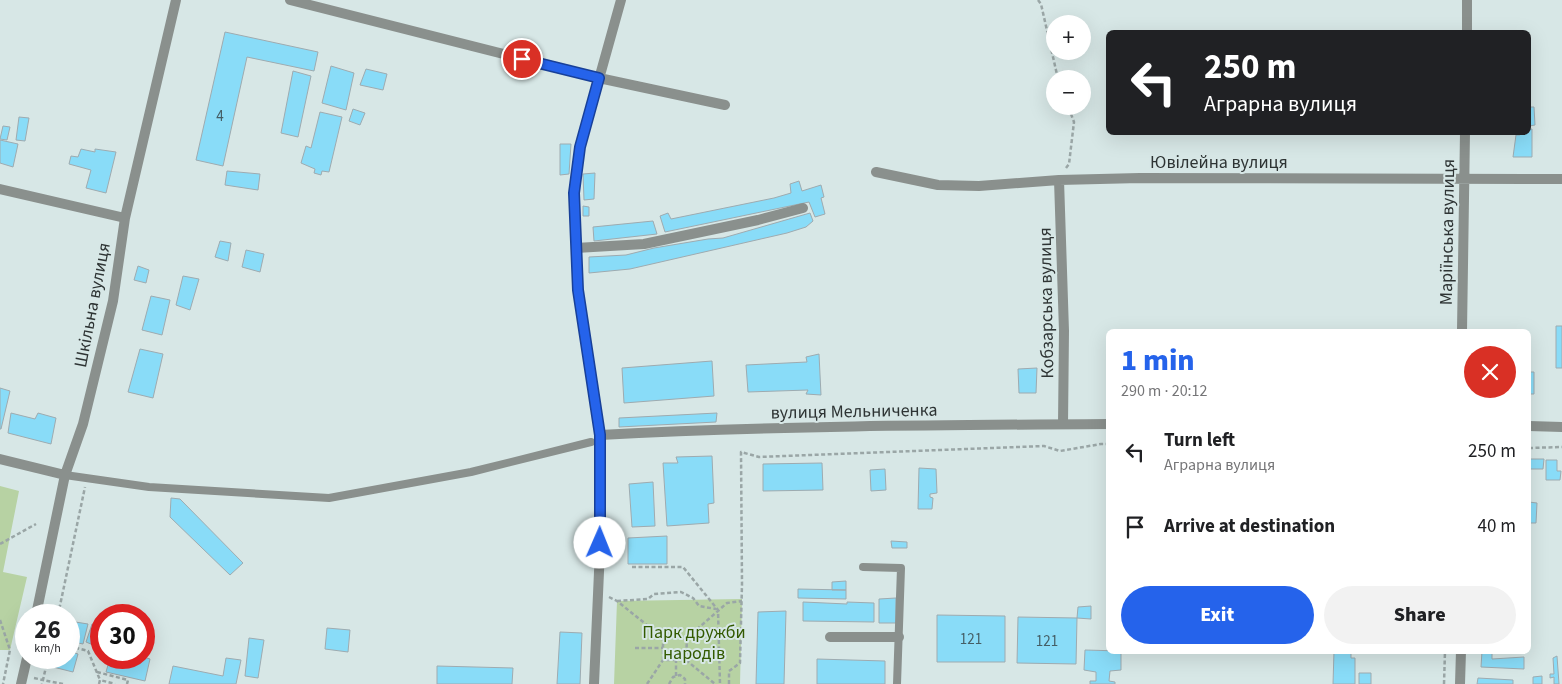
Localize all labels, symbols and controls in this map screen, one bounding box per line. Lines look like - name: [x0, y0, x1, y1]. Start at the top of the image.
- map controls: [1046, 15, 1091, 115]
- button: +: [1046, 15, 1091, 60]
- pin: [501, 38, 543, 80]
- text: 250 m: [1204, 42, 1296, 92]
- icon: arrive: [508, 45, 536, 73]
- icon: left: [1121, 50, 1186, 115]
- button: −: [1046, 70, 1091, 115]
- text: Аграрна вулиця: [1204, 88, 1357, 120]
- house number: 4: [216, 106, 224, 127]
- street label: Ювілейна вулиця: [1150, 150, 1288, 175]
- street label: Маріїнська вулиця: [1434, 159, 1461, 305]
- street label: Кобзарська вулиця: [1033, 227, 1060, 379]
- street label: Шкільна вулиця: [68, 241, 117, 370]
- text: 1 min: [1121, 339, 1195, 382]
- button: close: [1464, 346, 1516, 398]
- text: 290 m · 20:12: [1121, 380, 1208, 402]
- street label: вулиця Мельниченка: [770, 398, 938, 425]
- text: Turn left: [1164, 427, 1235, 454]
- icon: left: [1121, 438, 1149, 466]
- text: 250 m: [1468, 438, 1516, 465]
- text: Аграрна вулиця: [1164, 454, 1275, 476]
- icon: arrive: [1121, 513, 1149, 541]
- text: Arrive at destination: [1164, 513, 1335, 540]
- text: 40 m: [1478, 513, 1516, 540]
- position arrow: [573, 516, 625, 568]
- button: Exit: [1121, 586, 1314, 644]
- button: Share: [1324, 586, 1516, 644]
- speed limit sign: 30: [90, 604, 155, 669]
- text: 26: [34, 612, 61, 648]
- park label: Парк дружби народів: [642, 620, 746, 666]
- house number: 121: [960, 629, 982, 650]
- house number: 121: [1036, 631, 1058, 652]
- text: km/h: [34, 640, 61, 657]

